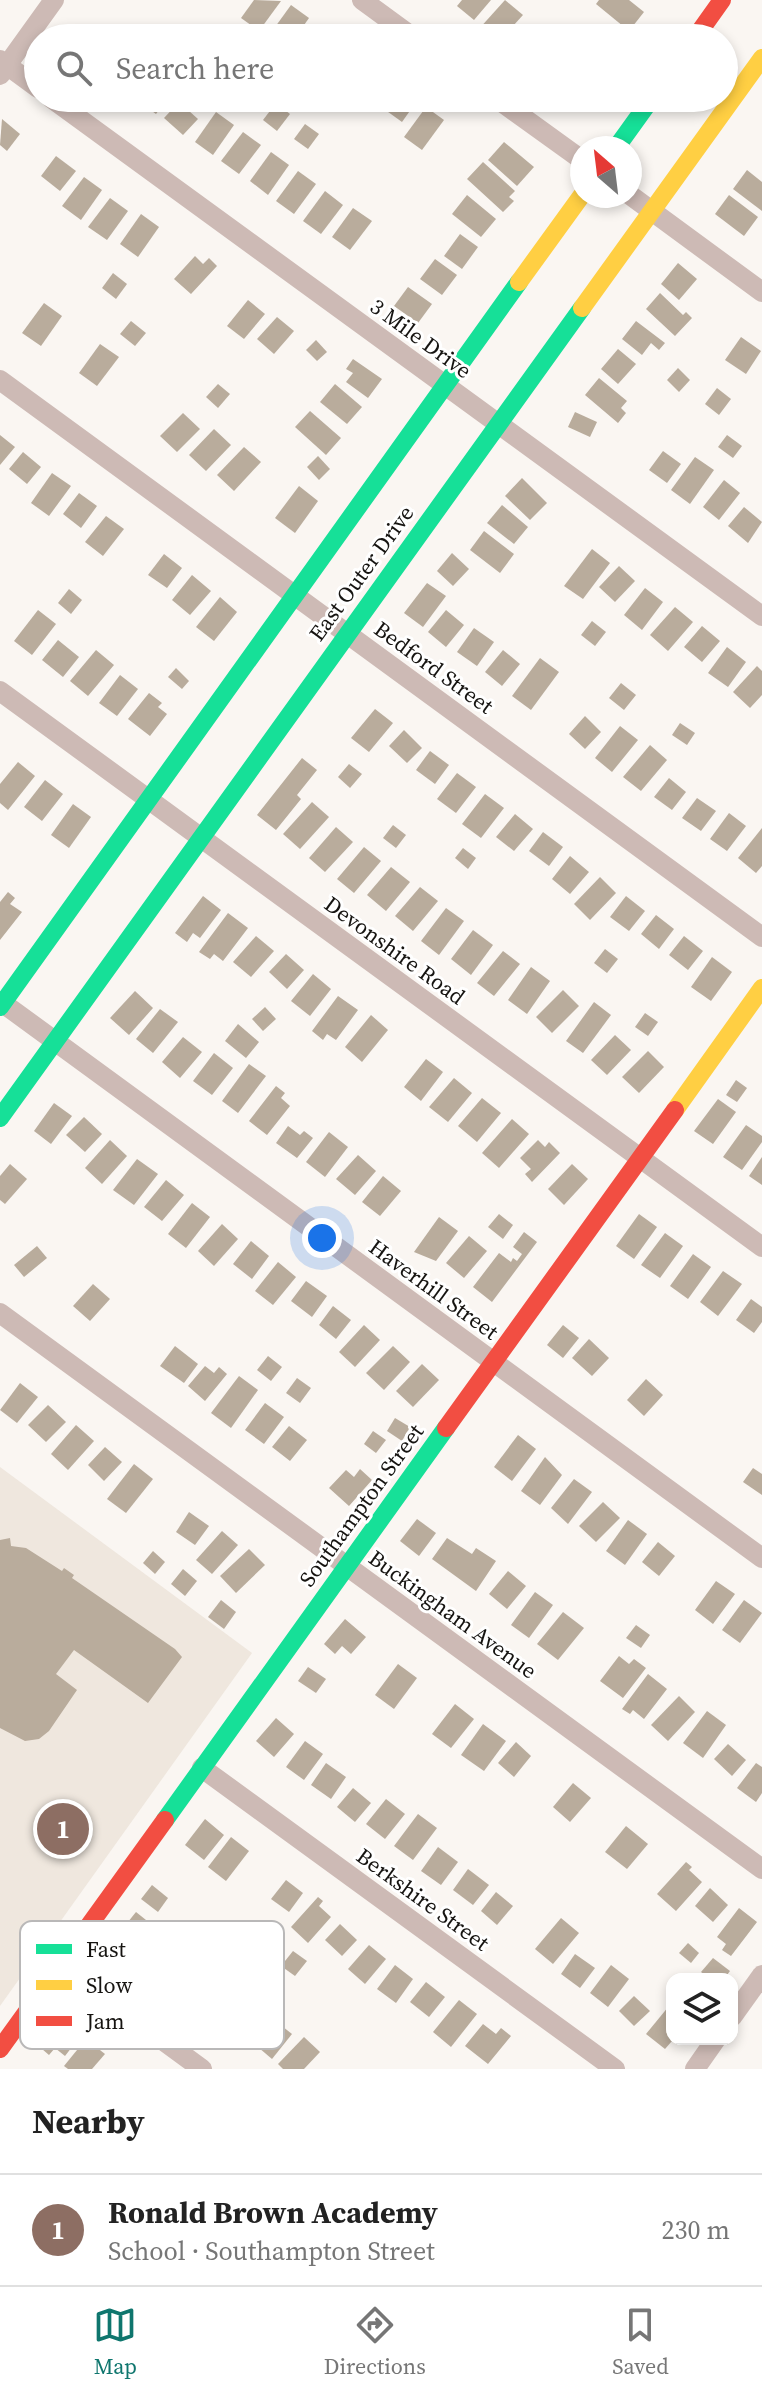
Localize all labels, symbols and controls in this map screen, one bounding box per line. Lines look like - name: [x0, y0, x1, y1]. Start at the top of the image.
- search box: [24, 24, 738, 112]
- icon: search: [52, 46, 96, 90]
- text: Search here: [116, 48, 274, 89]
- north arrow: [570, 136, 642, 208]
- street label: 3 Mile Drive: [364, 291, 478, 385]
- street label: East Outer Drive: [302, 499, 420, 647]
- street label: Bedford Street: [368, 614, 500, 721]
- street label: Devonshire Road: [319, 889, 472, 1012]
- your location: [302, 1218, 342, 1258]
- street label: Haverhill Street: [363, 1232, 506, 1347]
- street label: Southampton Street: [292, 1417, 431, 1592]
- street label: Buckingham Avenue: [363, 1543, 543, 1685]
- pin: 1: [37, 1799, 89, 1859]
- street label: Berkshire Street: [351, 1841, 496, 1958]
- legend: [20, 1921, 284, 2049]
- text: Fast: [86, 1934, 127, 1964]
- text: Slow: [86, 1970, 133, 2000]
- map controls: [666, 1973, 738, 2045]
- button: layers: [666, 1973, 738, 2045]
- text: Jam: [85, 2006, 125, 2036]
- text: Nearby: [32, 2098, 145, 2144]
- text: Ronald Brown Academy: [108, 2192, 438, 2233]
- text: 1: [51, 2212, 65, 2248]
- text: 230 m: [662, 2212, 730, 2248]
- text: School · Southampton Street: [108, 2233, 435, 2269]
- tab: Map: [93, 2303, 137, 2381]
- tab: Directions: [324, 2303, 426, 2381]
- tab: Saved: [612, 2303, 669, 2381]

